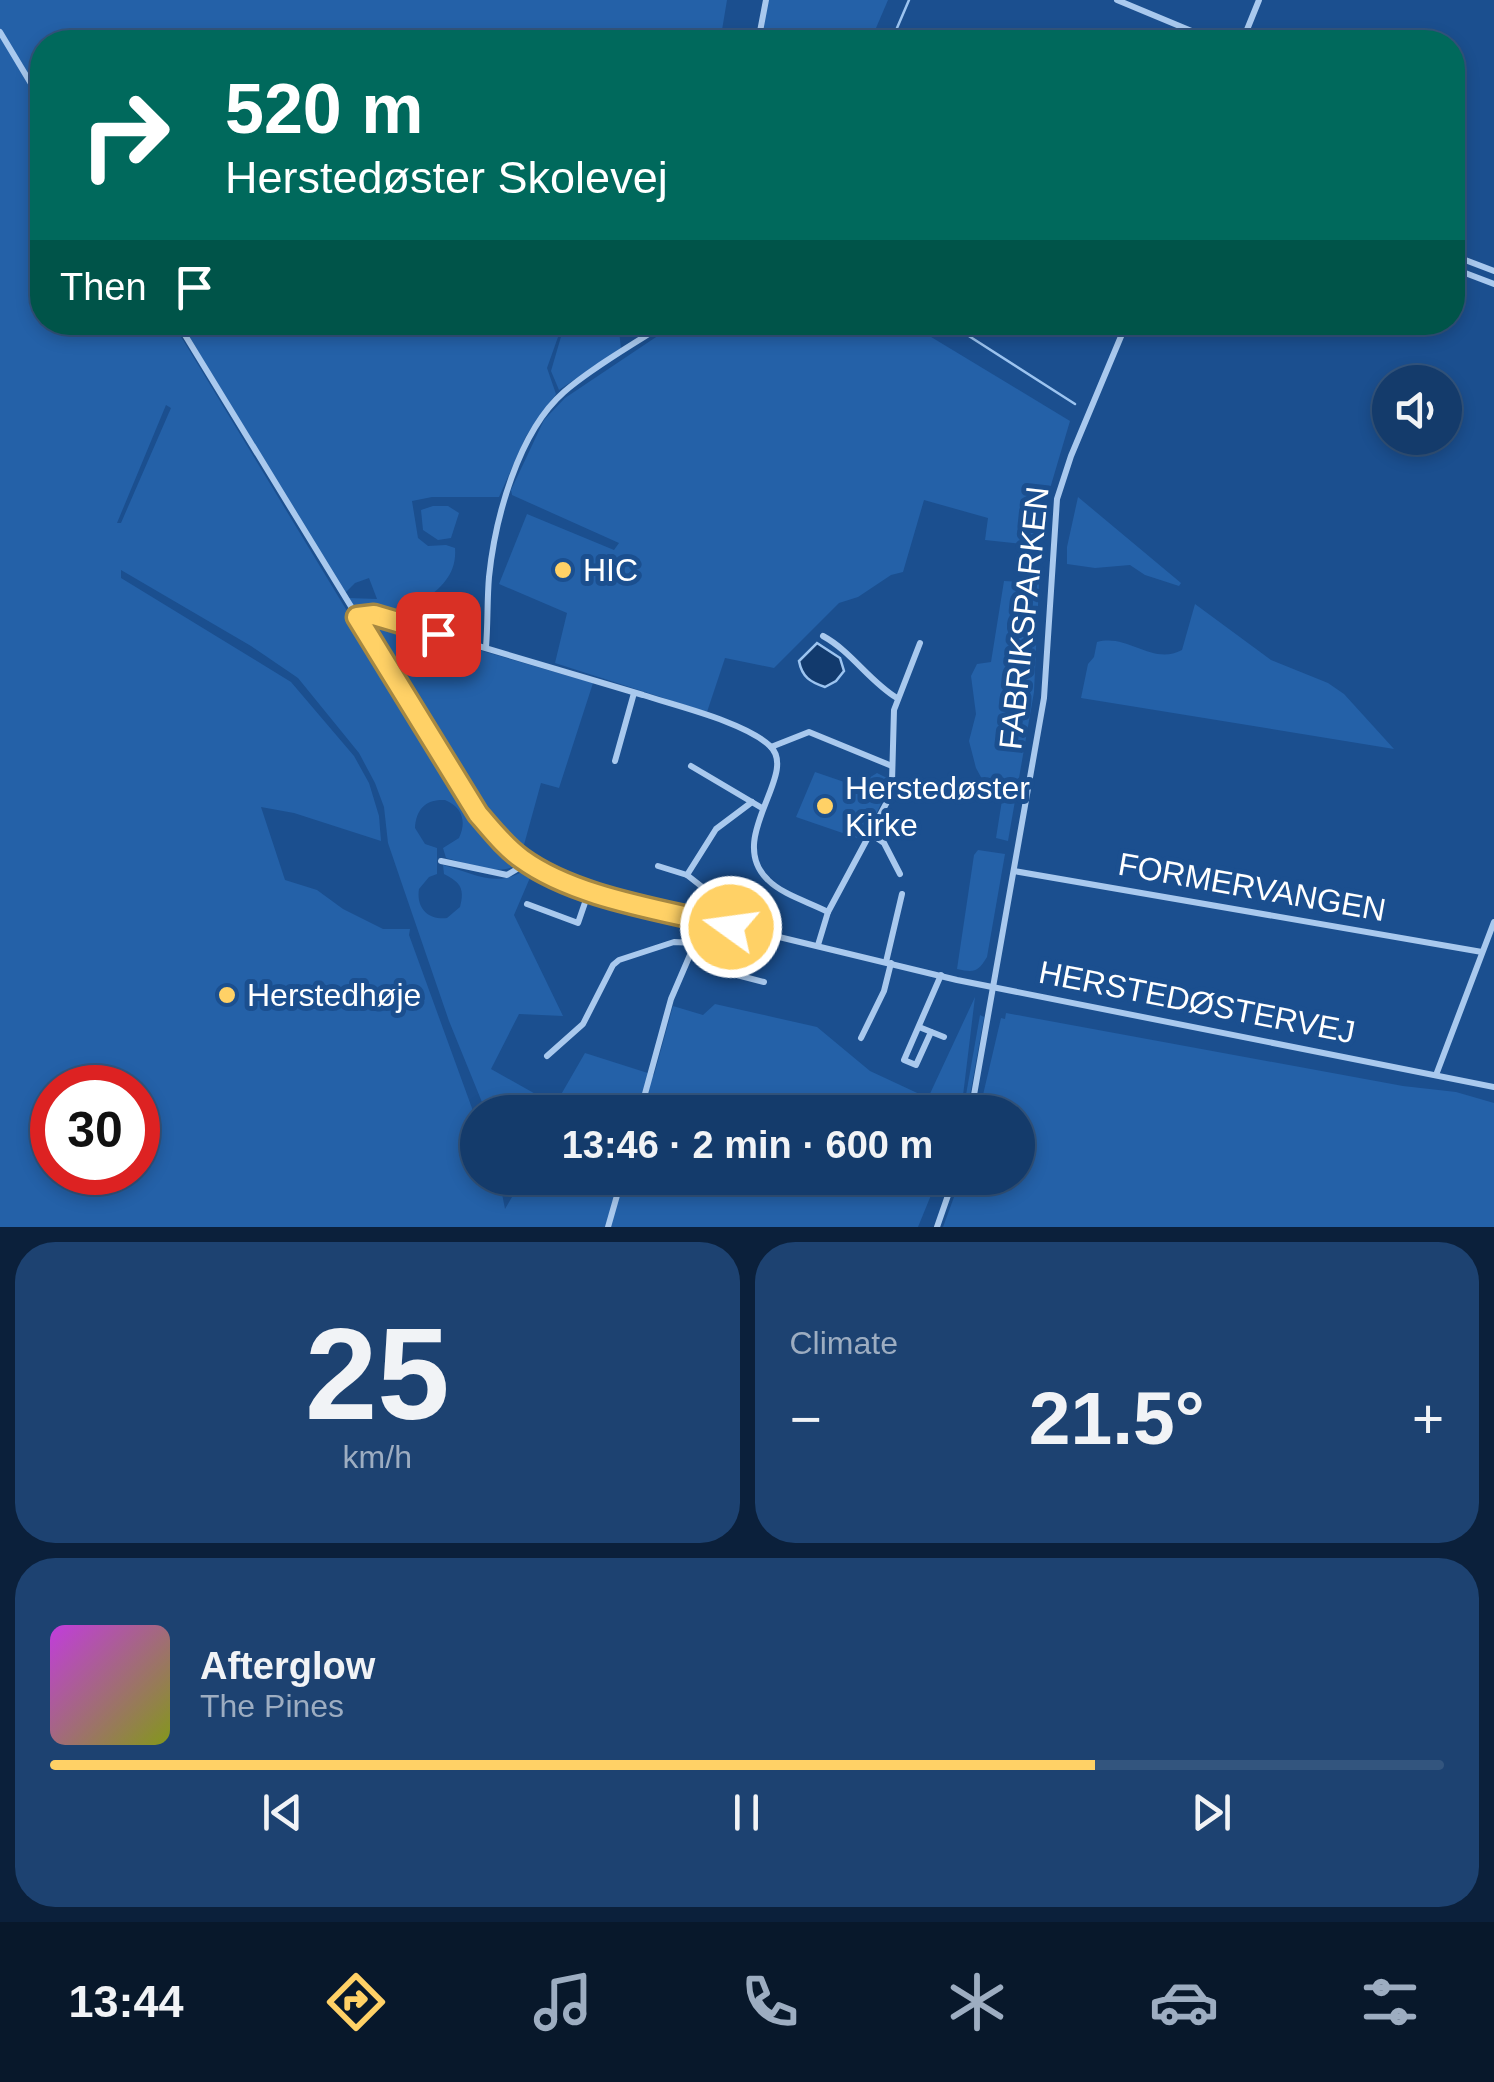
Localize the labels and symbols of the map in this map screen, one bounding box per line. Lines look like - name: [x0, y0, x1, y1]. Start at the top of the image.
- street label: FABRIKSPARKEN: [992, 485, 1056, 751]
- place label: HIC: [583, 552, 638, 588]
- marker: HIC: [552, 559, 574, 581]
- pin: [396, 592, 481, 677]
- place label: Herstedøster Kirke: [845, 770, 1030, 843]
- marker: Herstedøster Kirke: [814, 795, 836, 817]
- street label: FORMERVANGEN: [1116, 846, 1388, 928]
- position arrow: [679, 875, 783, 979]
- street label: HERSTEDØSTERVEJ: [1036, 954, 1358, 1050]
- place label: Herstedhøje: [247, 977, 421, 1013]
- marker: Herstedhøje: [216, 984, 238, 1006]
- speed limit sign: 30: [30, 1065, 160, 1195]

